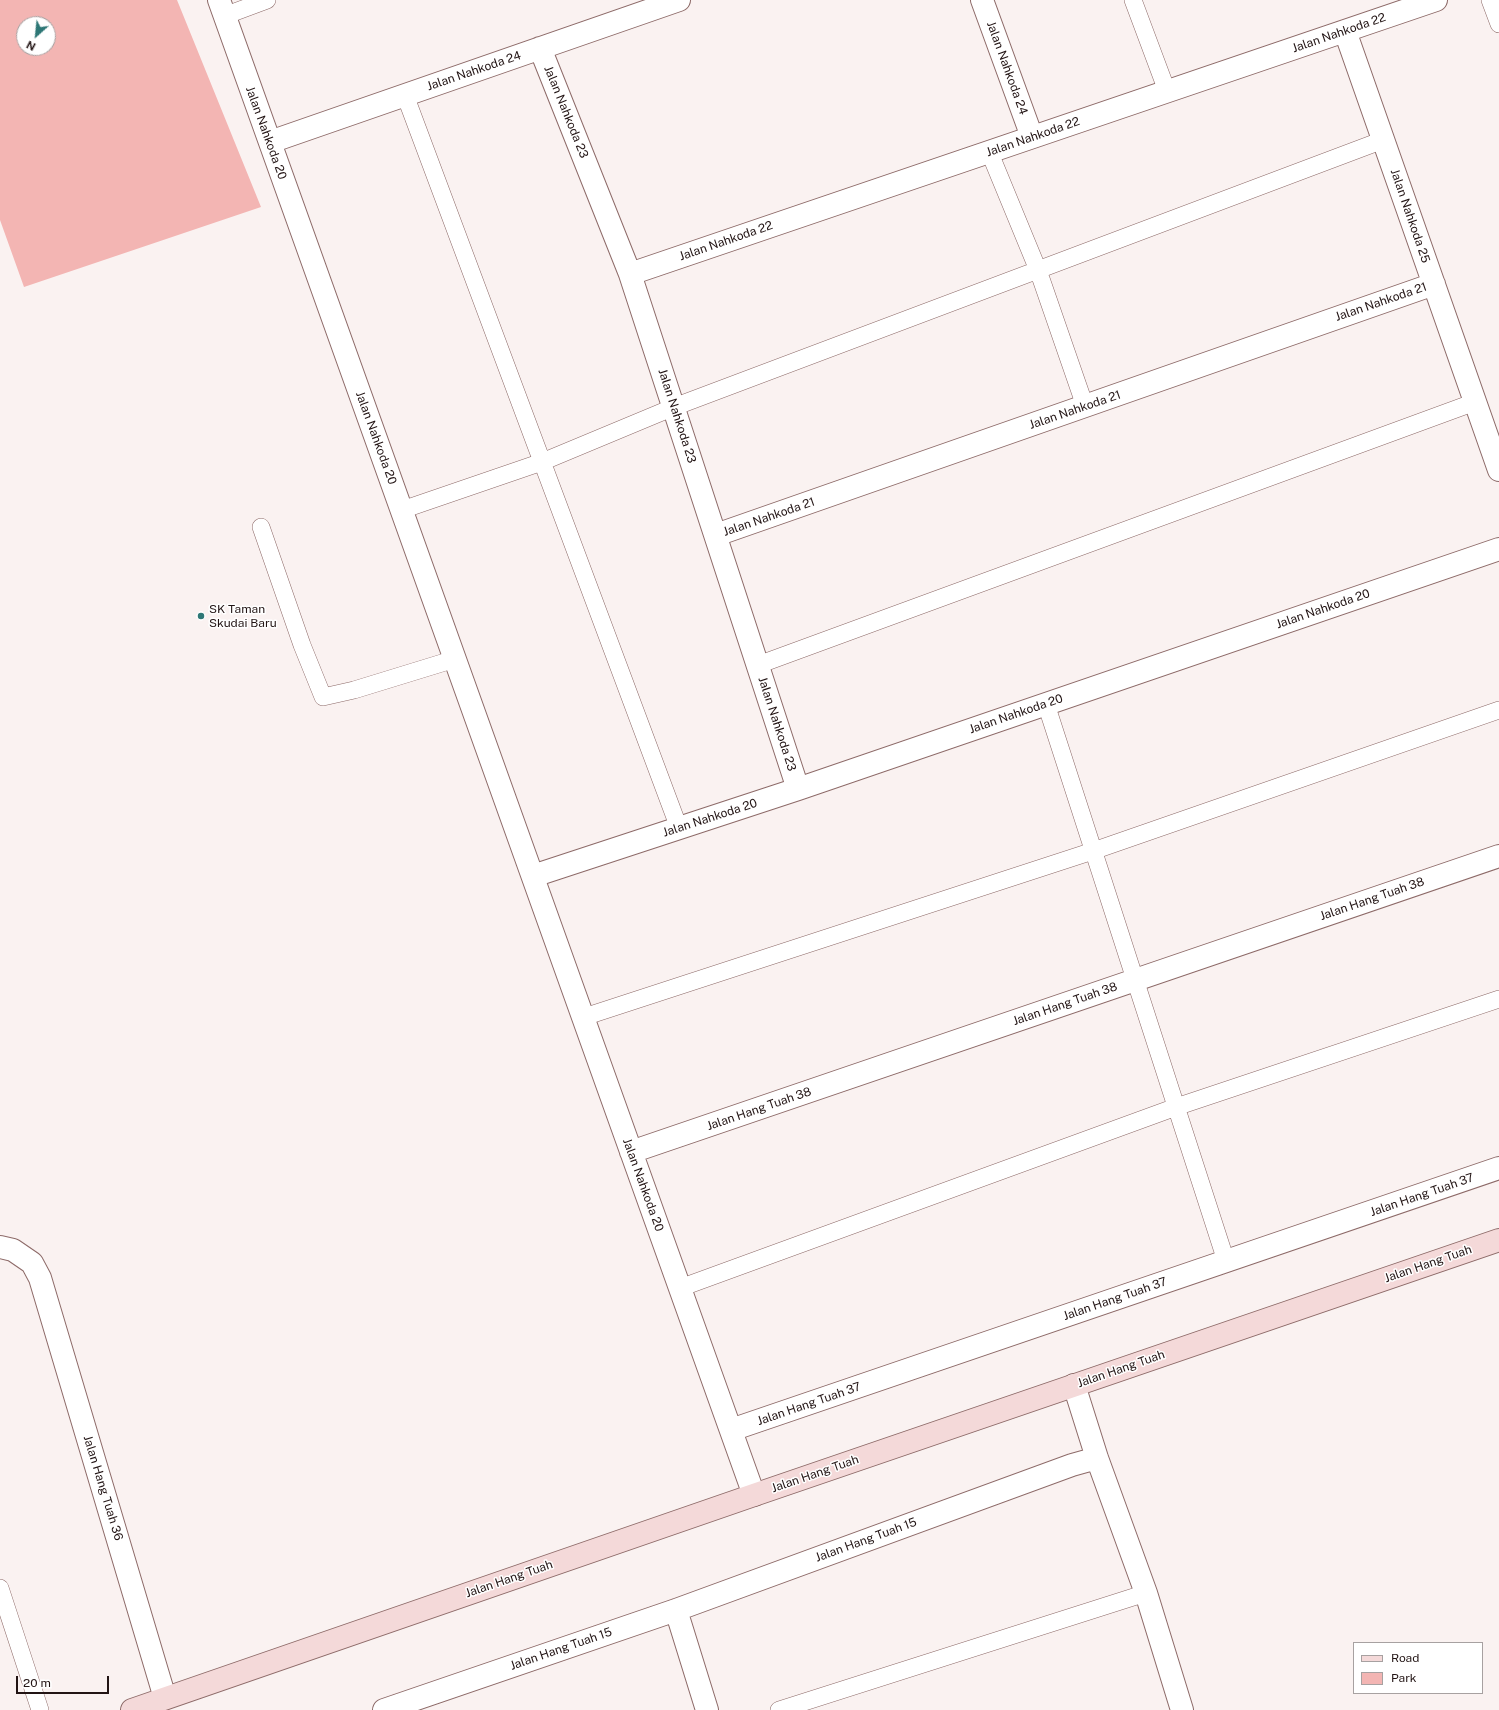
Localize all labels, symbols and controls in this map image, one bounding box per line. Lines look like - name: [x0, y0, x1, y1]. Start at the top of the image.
- street label: Jalan Nahkoda 22: [1290, 10, 1388, 56]
- north arrow: [16, 16, 56, 56]
- street label: Jalan Nahkoda 24: [983, 19, 1031, 117]
- text: N: [24, 39, 38, 53]
- street label: Jalan Nahkoda 24: [425, 48, 523, 94]
- street label: Jalan Nahkoda 23: [541, 64, 591, 160]
- street label: Jalan Nahkoda 20: [242, 84, 290, 182]
- street label: Jalan Nahkoda 22: [984, 114, 1082, 160]
- street label: Jalan Nahkoda 25: [1387, 167, 1433, 265]
- street label: Jalan Nahkoda 22: [677, 218, 775, 264]
- street label: Jalan Nahkoda 21: [1333, 280, 1429, 324]
- street label: Jalan Nahkoda 23: [655, 367, 699, 465]
- street label: Jalan Nahkoda 21: [1027, 388, 1123, 432]
- street label: Jalan Nahkoda 20: [352, 389, 400, 487]
- street label: Jalan Nahkoda 21: [721, 495, 817, 539]
- street label: Jalan Nahkoda 20: [1274, 586, 1372, 632]
- place label: SK Taman Skudai Baru: [209, 602, 277, 630]
- marker: SK Taman Skudai Baru: [196, 611, 206, 621]
- street label: Jalan Nahkoda 23: [755, 675, 799, 773]
- street label: Jalan Nahkoda 20: [967, 691, 1065, 737]
- street label: Jalan Nahkoda 20: [661, 796, 759, 840]
- street label: Jalan Hang Tuah 38: [1318, 874, 1426, 924]
- street label: Jalan Hang Tuah 38: [1011, 979, 1119, 1029]
- street label: Jalan Hang Tuah 38: [705, 1084, 813, 1134]
- street label: Jalan Nahkoda 20: [619, 1136, 667, 1234]
- street label: Jalan Hang Tuah 37: [1368, 1170, 1476, 1220]
- street label: Jalan Hang Tuah: [1382, 1242, 1474, 1286]
- street label: Jalan Hang Tuah 37: [1061, 1274, 1169, 1324]
- street label: Jalan Hang Tuah: [1075, 1347, 1167, 1391]
- street label: Jalan Hang Tuah 37: [755, 1379, 863, 1429]
- street label: Jalan Hang Tuah 36: [80, 1434, 126, 1542]
- street label: Jalan Hang Tuah: [769, 1452, 861, 1496]
- street label: Jalan Hang Tuah 15: [813, 1515, 919, 1565]
- street label: Jalan Hang Tuah: [463, 1557, 555, 1601]
- street label: Jalan Hang Tuah 15: [508, 1625, 614, 1673]
- legend: [1353, 1642, 1483, 1694]
- text: Road: [1391, 1651, 1419, 1665]
- scale bar: [18, 1668, 111, 1694]
- text: Park: [1391, 1671, 1417, 1685]
- text: 20 m: [23, 1676, 51, 1690]

